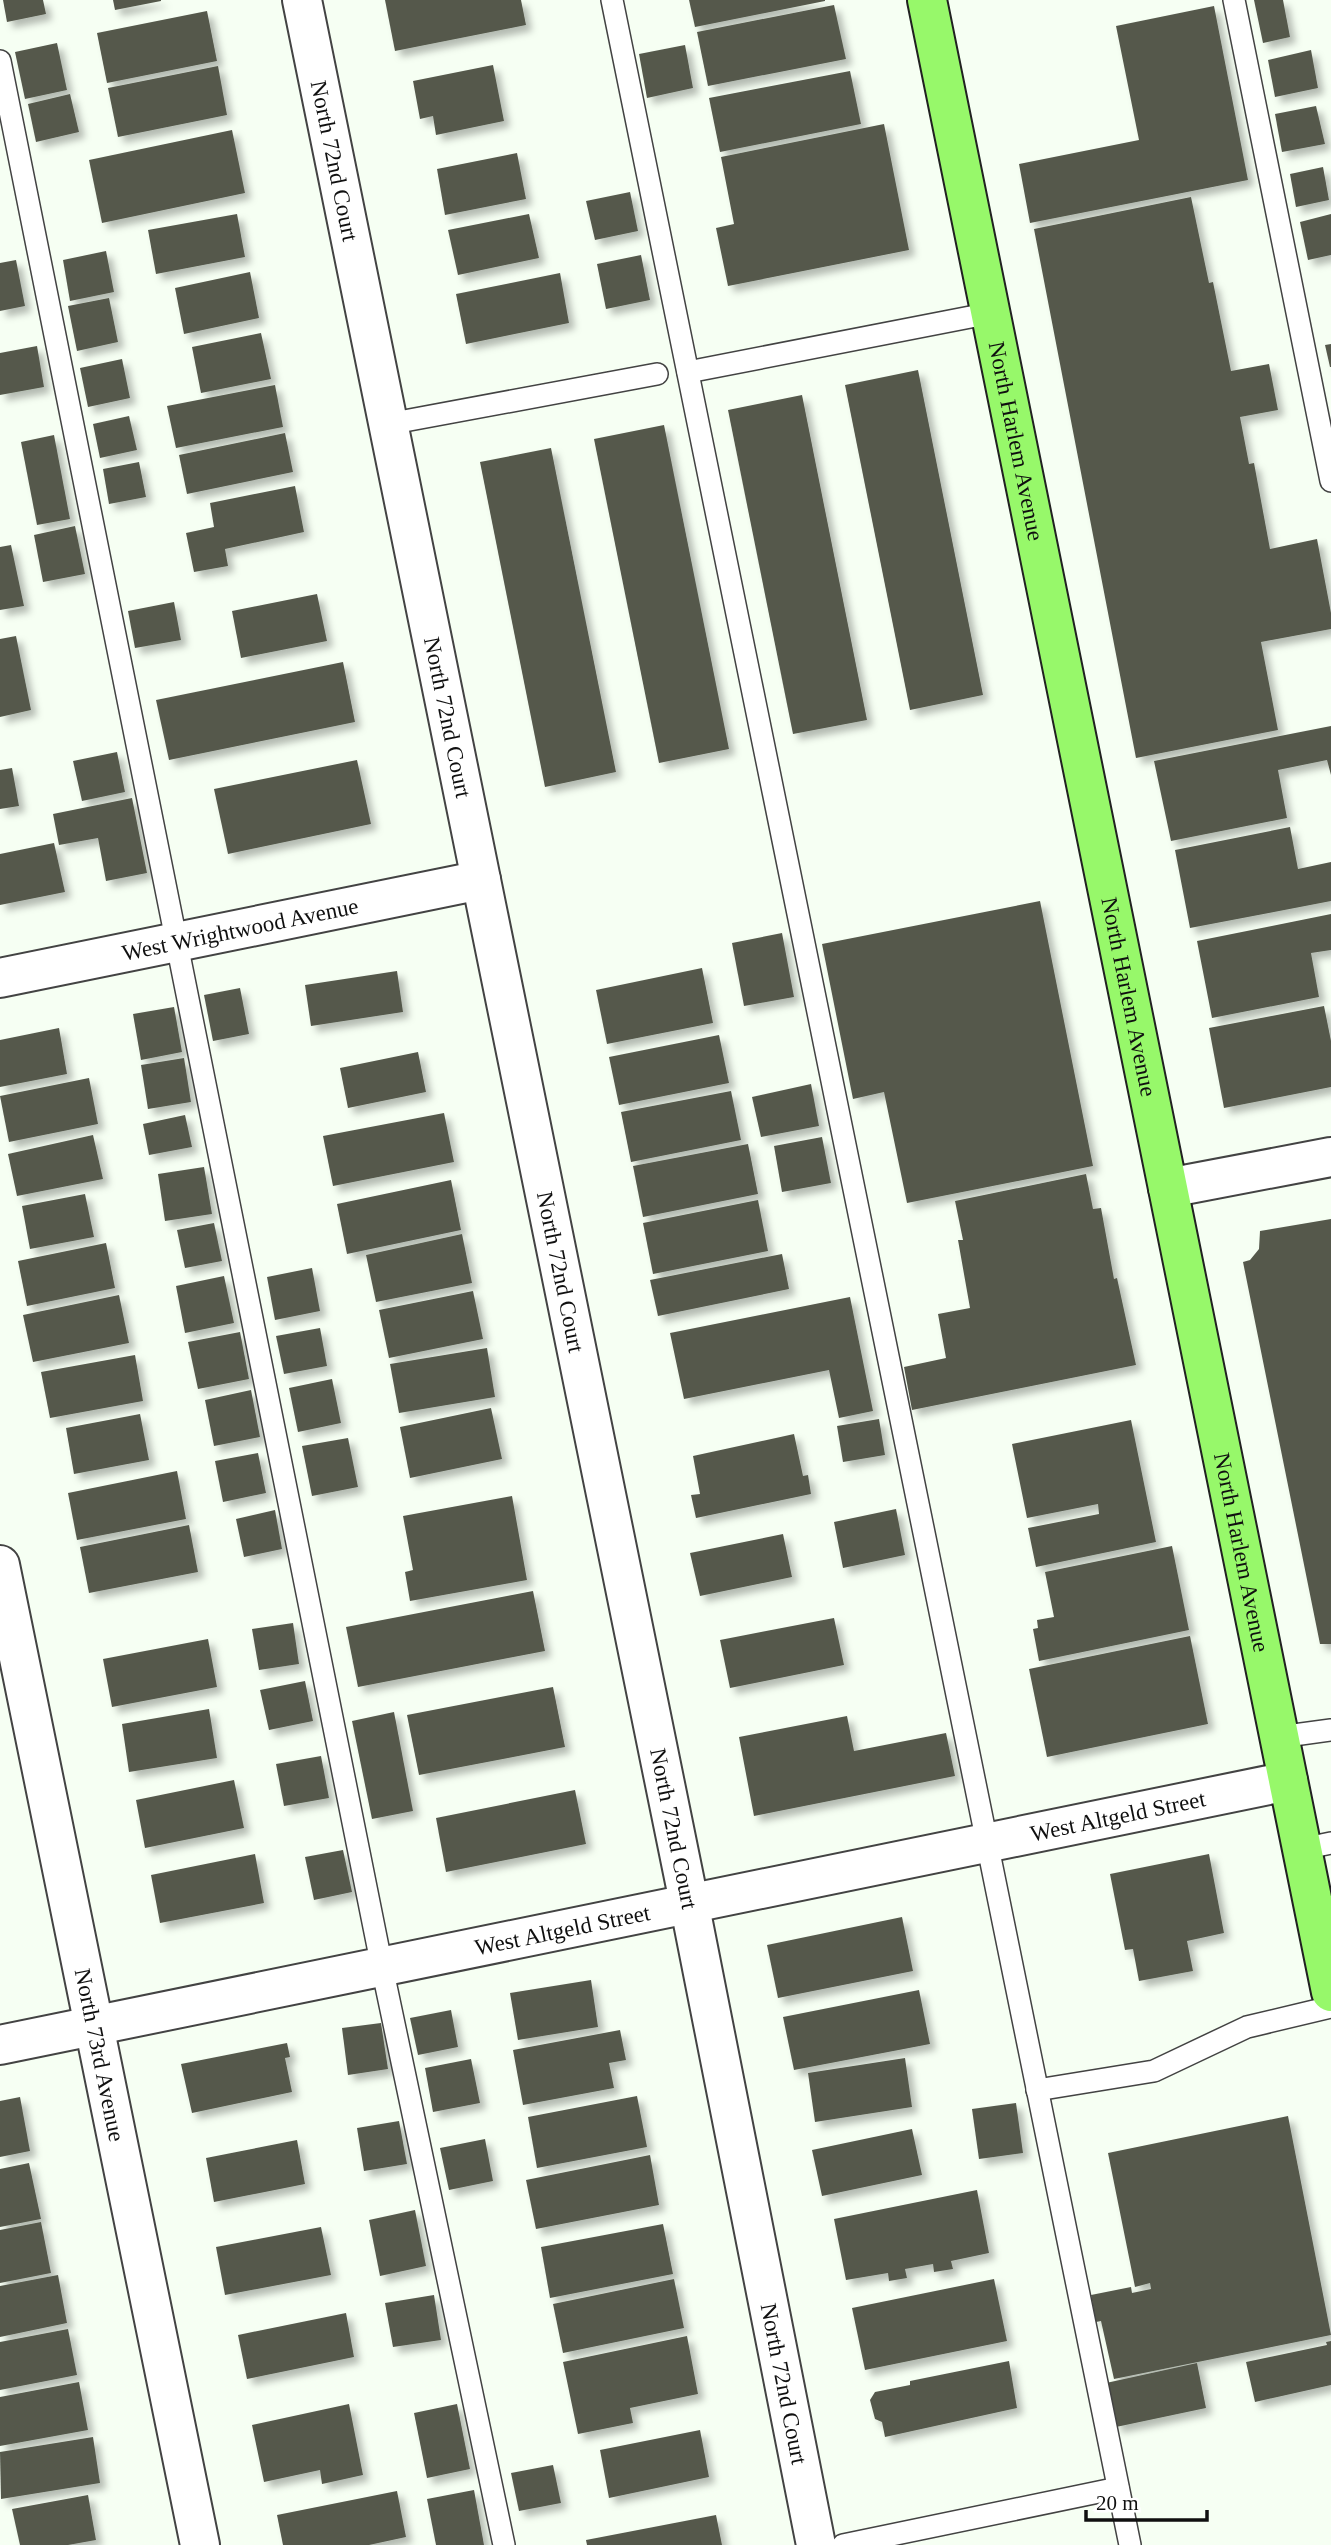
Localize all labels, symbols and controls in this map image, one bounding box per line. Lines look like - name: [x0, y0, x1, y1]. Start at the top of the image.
- street label: North 72nd Court: [306, 78, 363, 244]
- street label: North Harlem Avenue: [984, 339, 1049, 543]
- street label: North 72nd Court: [419, 635, 477, 801]
- street label: West Wrightwood Avenue: [120, 893, 360, 965]
- street label: North Harlem Avenue: [1097, 895, 1162, 1099]
- street label: North 72nd Court: [532, 1189, 589, 1355]
- street label: North Harlem Avenue: [1209, 1451, 1274, 1654]
- street label: North 72nd Court: [645, 1746, 703, 1912]
- street label: West Altgeld Street: [1028, 1786, 1208, 1846]
- street label: West Altgeld Street: [472, 1899, 653, 1960]
- street label: North 73rd Avenue: [70, 1966, 130, 2144]
- street label: North 72nd Court: [756, 2301, 812, 2467]
- scale bar: [1086, 2478, 1207, 2522]
- text: 20 m: [1096, 2491, 1139, 2515]

